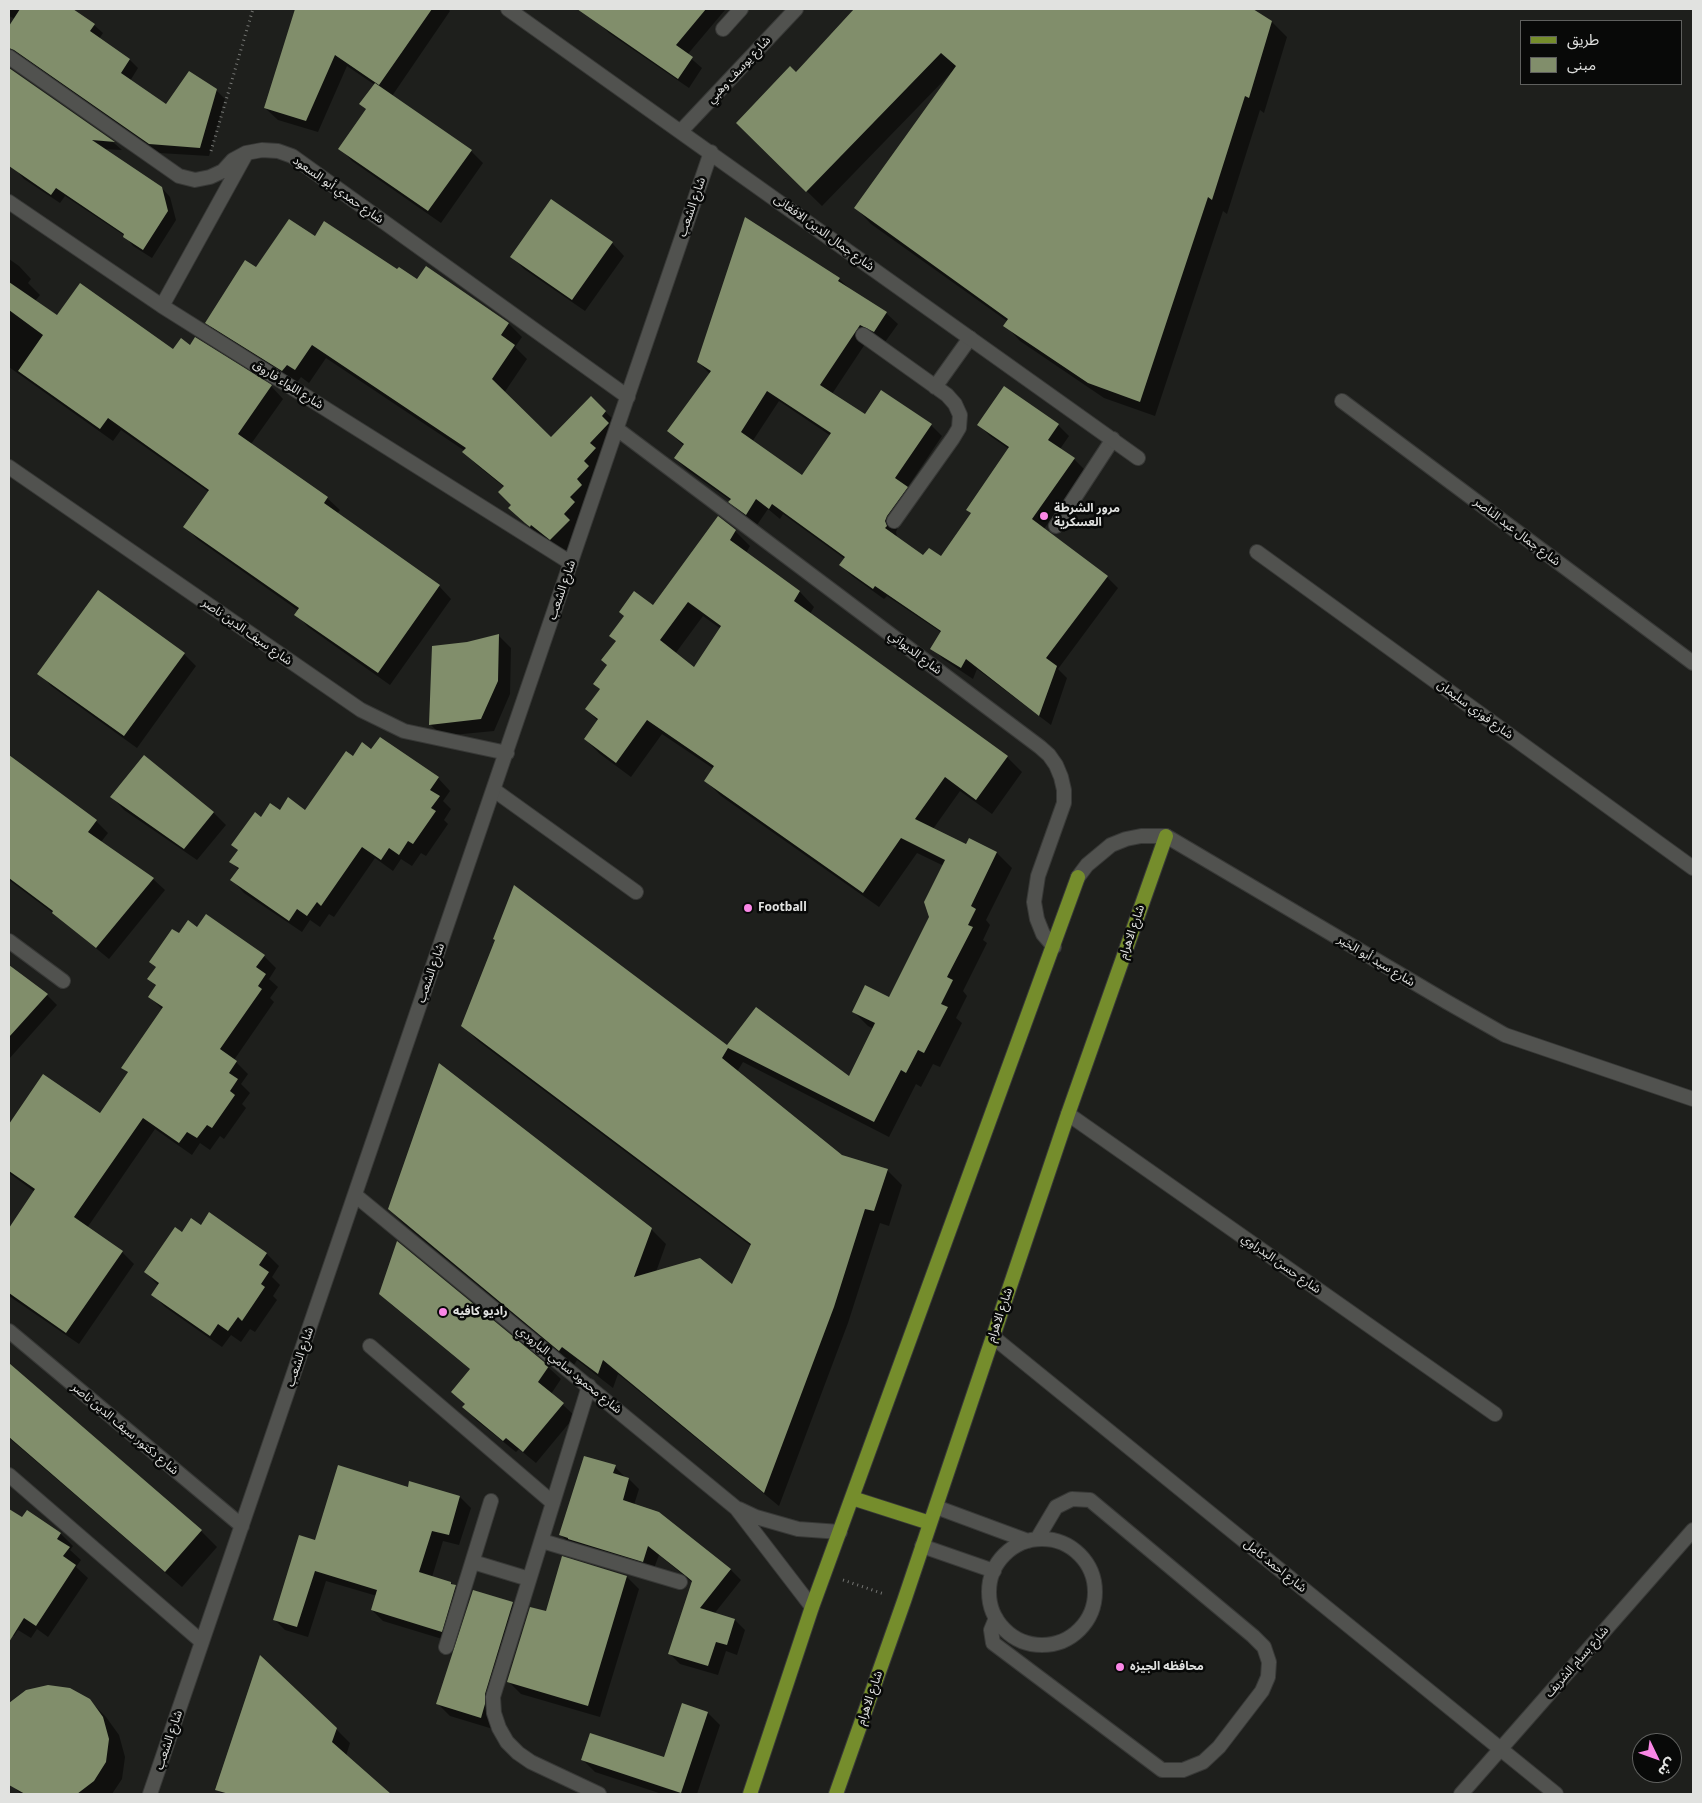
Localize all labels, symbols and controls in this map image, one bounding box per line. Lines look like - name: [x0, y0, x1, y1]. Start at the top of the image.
- legend: [1520, 20, 1682, 85]
- text: طريق: [1567, 29, 1599, 49]
- street label: شارع يوسف وهبي: [704, 33, 774, 107]
- text: مبنى: [1567, 54, 1596, 74]
- street label: شارع حمدي أبو السعود: [290, 153, 386, 227]
- street label: شارع الشعب: [675, 175, 709, 239]
- street label: شارع جمال الدين الافغانى: [771, 192, 877, 274]
- street label: شارع اللواء فاروق: [250, 358, 326, 412]
- street label: شارع جمال عبد الناصر: [1471, 495, 1563, 569]
- place label: مرور الشرطة العسكرية: [1054, 502, 1120, 530]
- marker: مرور الشرطة العسكرية: [1038, 510, 1050, 522]
- street label: شارع الشعب: [545, 558, 579, 622]
- street label: شارع سيف الدين ناصر: [199, 595, 295, 669]
- street label: شارع الديواني: [885, 628, 945, 678]
- street label: شارع فوزي سليمان: [1434, 678, 1516, 742]
- place label: Football: [758, 901, 807, 915]
- marker: Football: [742, 902, 754, 914]
- street label: شارع الاهرام: [1116, 903, 1148, 961]
- street label: شارع سيد أبو الخير: [1335, 932, 1417, 990]
- street label: شارع الشعب: [414, 941, 448, 1005]
- street label: شارع حسن البدراوي: [1239, 1231, 1323, 1297]
- street label: شارع الاهرام: [984, 1286, 1016, 1344]
- place label: راديو كافيه: [453, 1305, 508, 1319]
- marker: راديو كافيه: [437, 1306, 449, 1318]
- street label: شارع محمود سامي البارودي: [513, 1323, 625, 1417]
- street label: شارع الشعب: [283, 1325, 317, 1389]
- street label: شارع دكتور سيف الدين ناصر: [69, 1380, 181, 1478]
- street label: شارع احمد كامل: [1241, 1536, 1309, 1596]
- street label: شارع بسام الشريف: [1542, 1623, 1612, 1701]
- place label: محافظه الجيزه: [1130, 1660, 1204, 1674]
- marker: محافظه الجيزه: [1114, 1661, 1126, 1673]
- street label: شارع الاهرام: [854, 1669, 886, 1727]
- street label: شارع الشعب: [152, 1708, 186, 1772]
- north arrow: [1632, 1733, 1682, 1783]
- text: ش: [1654, 1754, 1681, 1781]

